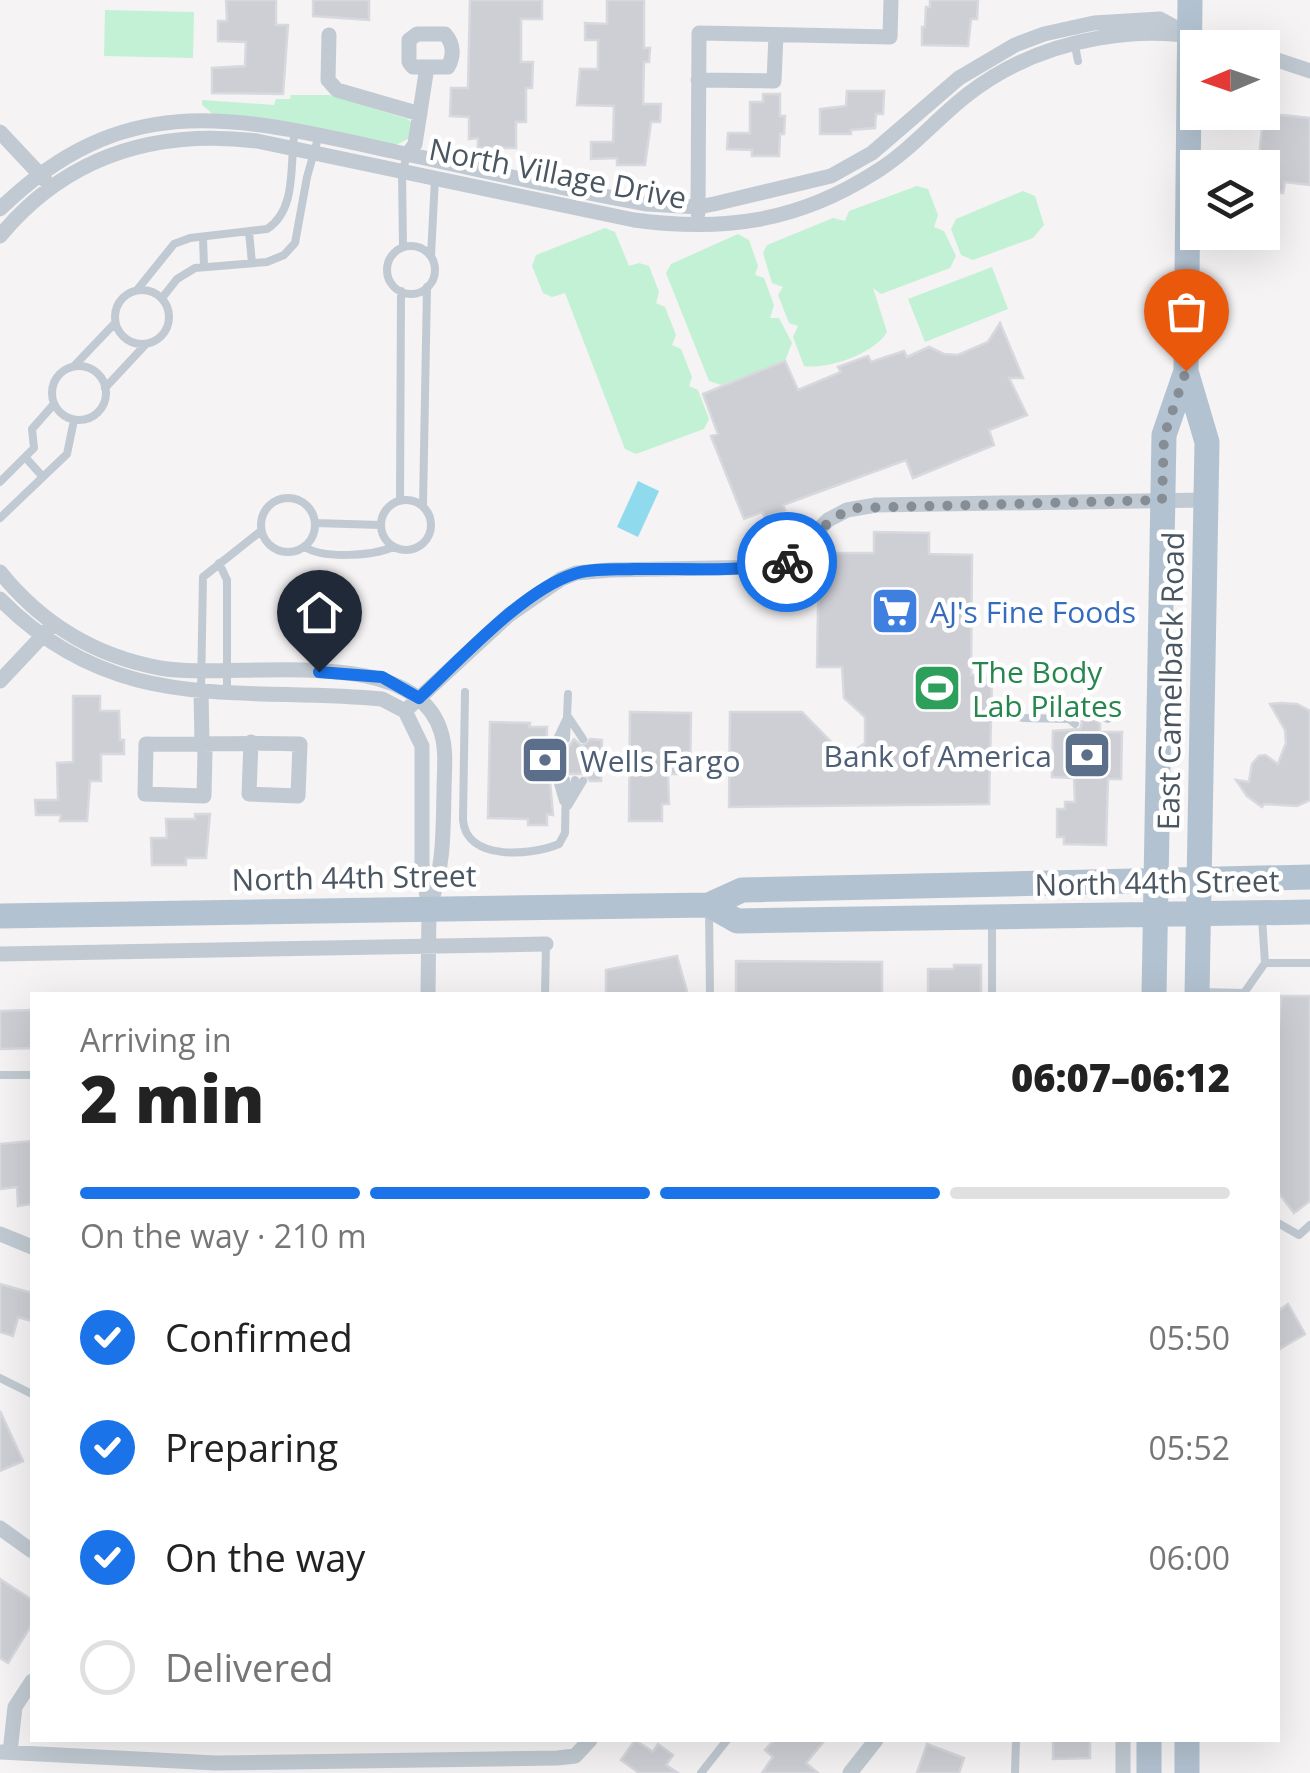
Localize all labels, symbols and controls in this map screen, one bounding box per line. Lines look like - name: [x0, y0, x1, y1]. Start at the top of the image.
- north arrow: [1180, 30, 1280, 130]
- map controls: [1180, 30, 1280, 250]
- street label: North Village Drive: [426, 128, 690, 218]
- button: layers: [1180, 150, 1280, 250]
- pin: [1144, 269, 1229, 372]
- icon: bag: [1159, 284, 1214, 339]
- courier: [737, 512, 837, 612]
- street label: East Camelback Road: [1147, 531, 1193, 831]
- icon: bike: [760, 535, 815, 590]
- pin: [277, 570, 362, 673]
- icon: home: [292, 585, 347, 640]
- supermarket icon: AJ's Fine Foods: [869, 585, 921, 637]
- place label: AJ's Fine Foods: [930, 591, 1136, 632]
- place label: The Body Lab Pilates: [972, 651, 1122, 726]
- sports icon: The Body Lab Pilates: [911, 662, 963, 714]
- bank icon: Bank of America: [1061, 729, 1113, 781]
- bank icon: Wells Fargo: [519, 734, 571, 786]
- place label: Bank of America: [824, 735, 1052, 776]
- place label: Wells Fargo: [580, 740, 741, 781]
- street label: North 44th Street: [231, 854, 477, 900]
- street label: North 44th Street: [1034, 859, 1280, 905]
- text: Arriving in: [80, 1018, 232, 1061]
- text: 06:07–06:12: [1011, 1051, 1230, 1103]
- text: 2 min: [80, 1054, 265, 1142]
- text: On the way · 210 m: [80, 1214, 367, 1257]
- icon: check: [80, 1310, 135, 1365]
- text: Confirmed: [165, 1311, 353, 1363]
- text: 05:50: [1148, 1316, 1230, 1359]
- icon: check: [80, 1420, 135, 1475]
- text: Preparing: [165, 1421, 338, 1473]
- text: 05:52: [1148, 1426, 1230, 1469]
- icon: check: [80, 1530, 135, 1585]
- text: On the way: [165, 1531, 365, 1583]
- text: 06:00: [1148, 1536, 1230, 1579]
- text: Delivered: [165, 1641, 334, 1693]

